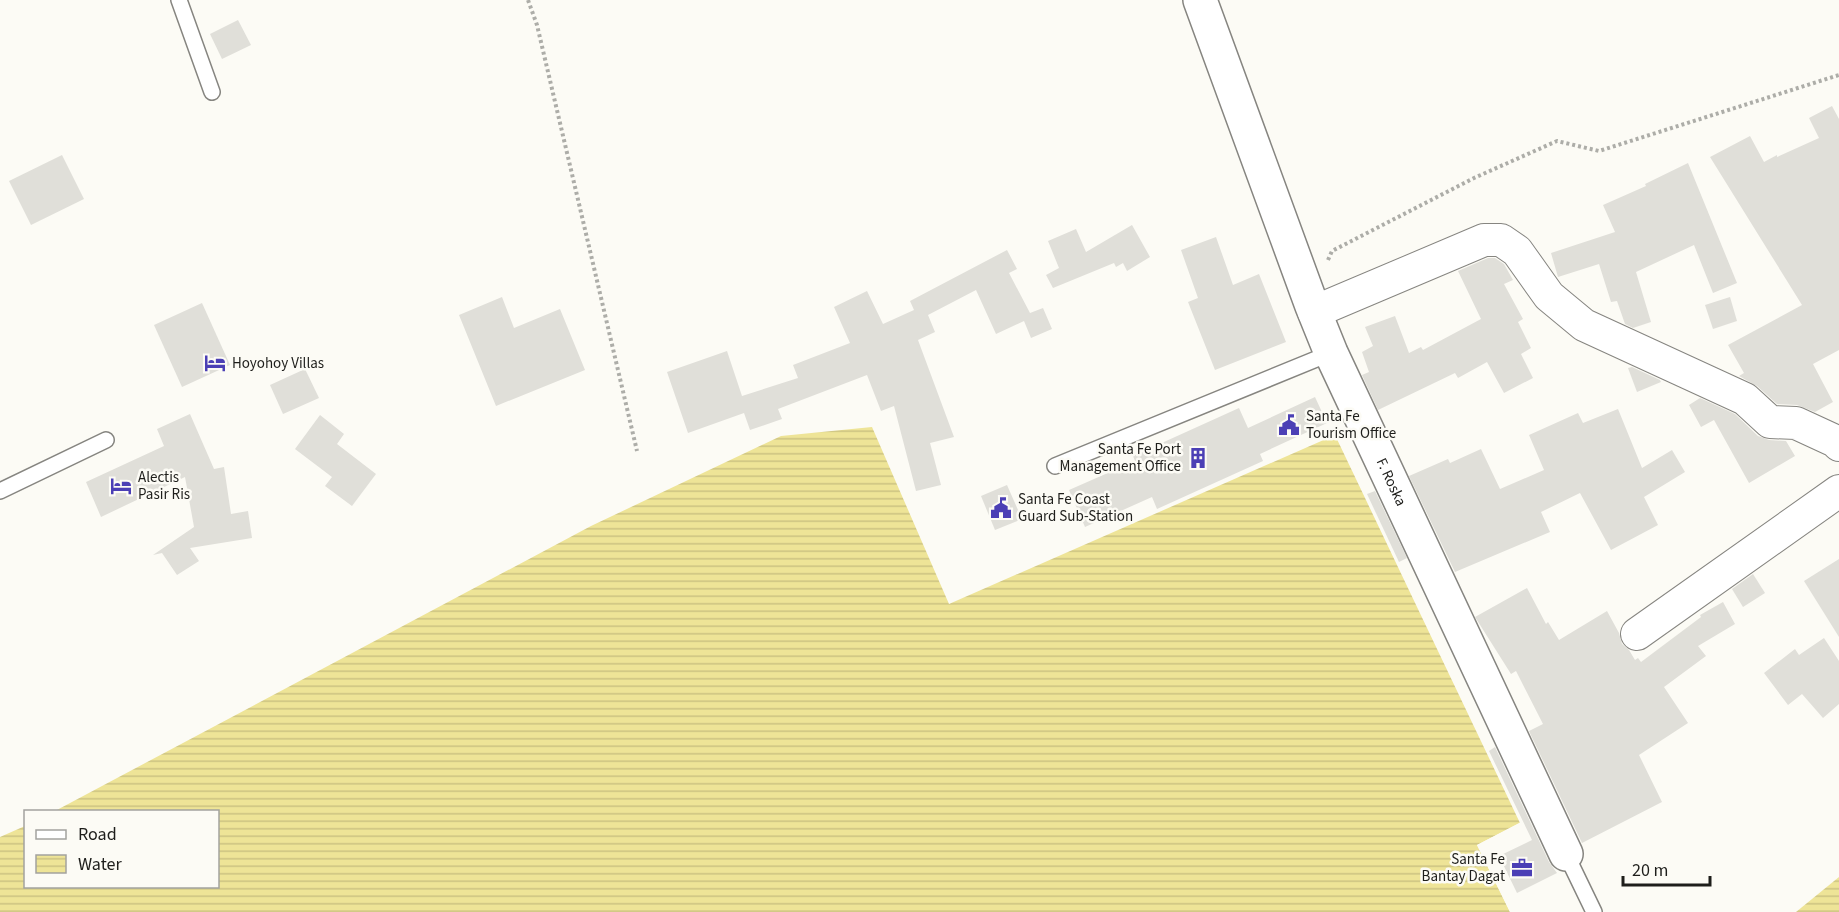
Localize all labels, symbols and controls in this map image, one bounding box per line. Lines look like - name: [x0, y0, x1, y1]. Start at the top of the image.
- hotel icon: Hoyohoy Villas: [203, 351, 227, 375]
- place label: Hoyohoy Villas: [232, 353, 324, 374]
- place label: Santa Fe Tourism Office: [1306, 406, 1396, 444]
- public building icon: Santa Fe Tourism Office: [1277, 413, 1301, 437]
- place label: Santa Fe Port Management Office: [1060, 439, 1181, 477]
- building icon: Santa Fe Port Management Office: [1186, 446, 1210, 470]
- street label: F. Roska: [1371, 455, 1411, 510]
- place label: Alectis Pasir Ris: [138, 467, 190, 505]
- hotel icon: Alectis Pasir Ris: [109, 474, 133, 498]
- place label: Santa Fe Coast Guard Sub-Station: [1018, 489, 1133, 527]
- public building icon: Santa Fe Coast Guard Sub-Station: [989, 496, 1013, 520]
- legend: [24, 810, 219, 888]
- text: Road: [78, 822, 117, 847]
- place label: Santa Fe Bantay Dagat: [1422, 849, 1505, 887]
- scale bar: [1623, 849, 1710, 887]
- text: Water: [78, 852, 122, 877]
- office icon: Santa Fe Bantay Dagat: [1510, 856, 1534, 880]
- text: 20 m: [1632, 858, 1668, 883]

